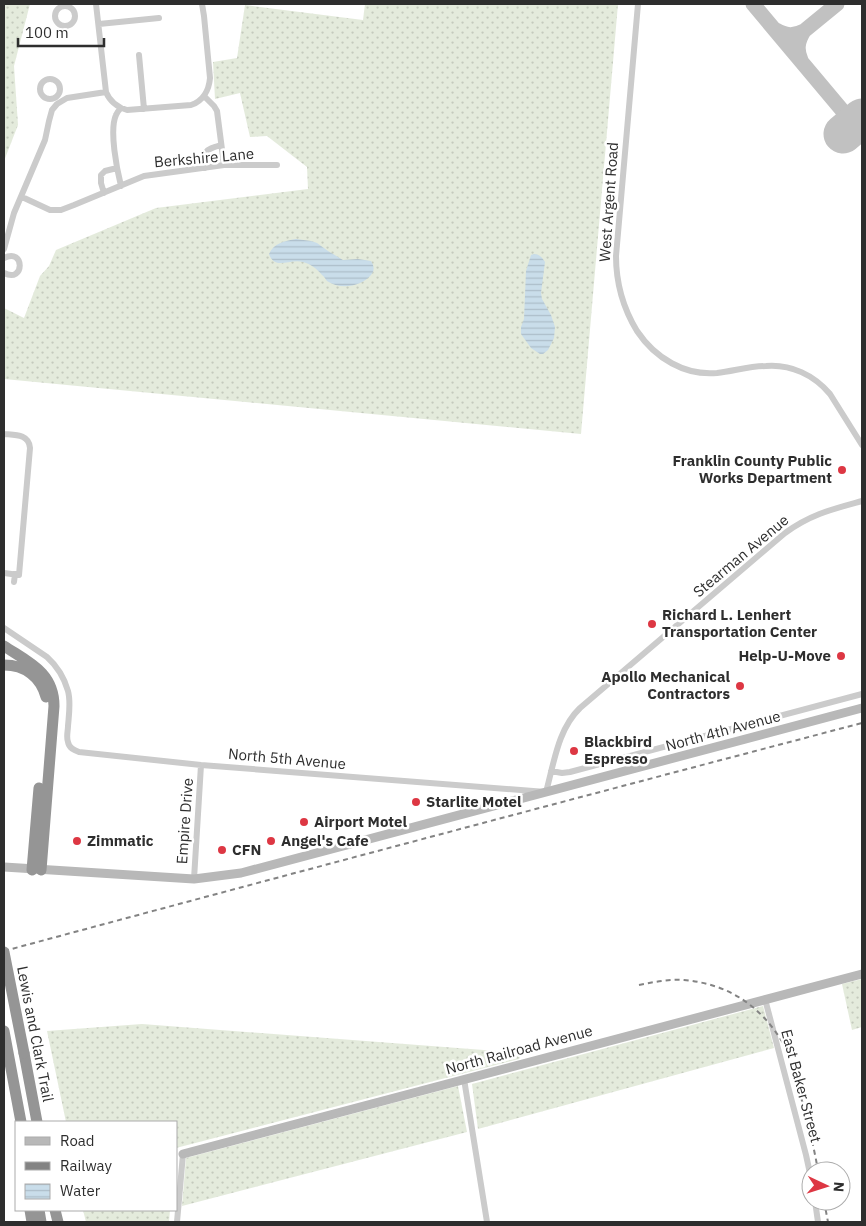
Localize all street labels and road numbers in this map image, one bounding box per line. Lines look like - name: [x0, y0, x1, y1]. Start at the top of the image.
- street label: West Argent Road: [595, 141, 622, 262]
- street label: Berkshire Lane: [153, 144, 255, 171]
- street label: Stearman Avenue: [689, 510, 792, 601]
- street label: North 4th Avenue: [663, 706, 782, 755]
- street label: North 5th Avenue: [227, 744, 347, 773]
- street label: Empire Drive: [172, 777, 197, 865]
- street label: Lewis and Clark Trail: [13, 964, 58, 1103]
- street label: North Railroad Avenue: [443, 1021, 594, 1078]
- street label: East Baker Street: [777, 1027, 826, 1145]

